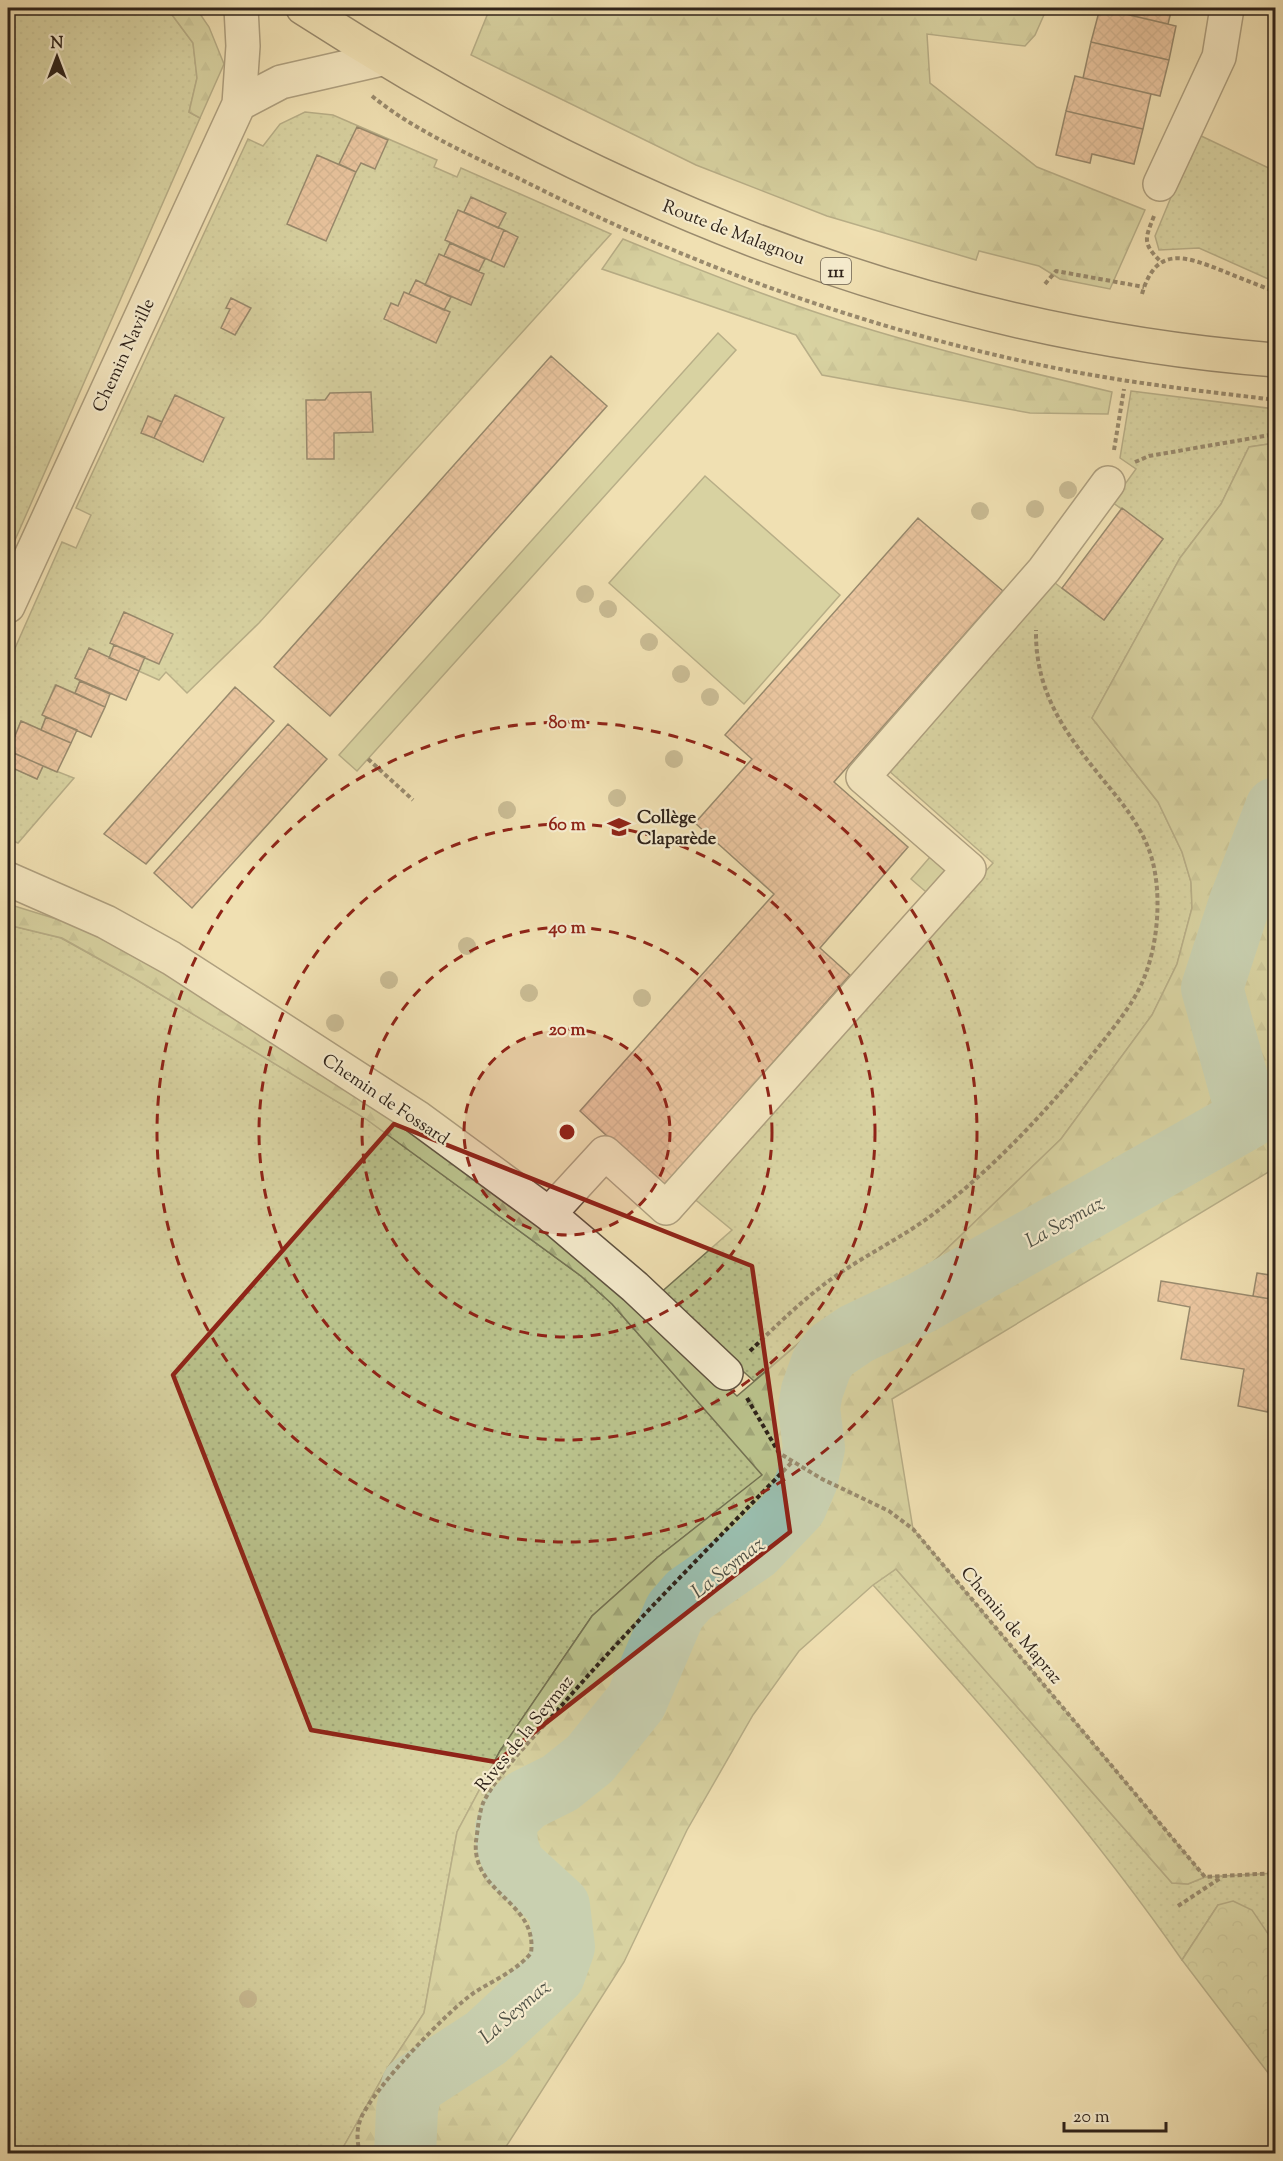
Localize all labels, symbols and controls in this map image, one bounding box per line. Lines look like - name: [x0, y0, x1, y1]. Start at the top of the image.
- north arrow: [27, 27, 87, 87]
- text: N: [51, 33, 64, 56]
- street label: Route de Malagnou: [658, 195, 808, 273]
- road number: 111: [821, 258, 851, 284]
- street label: Chemin Naville: [87, 295, 163, 417]
- text: 80 m: [548, 711, 586, 737]
- place label: Collège Claparède: [637, 806, 717, 853]
- text: 60 m: [548, 813, 586, 839]
- school or university icon: Collège Claparède: [606, 814, 632, 840]
- text: 40 m: [547, 916, 586, 942]
- text: 20 m: [549, 1018, 585, 1044]
- street label: Chemin de Fossard: [316, 1048, 454, 1153]
- centre of rings: [557, 1122, 577, 1142]
- water label: La Seymaz: [1021, 1190, 1110, 1257]
- water label: La Seymaz: [686, 1531, 771, 1607]
- street label: Chemin de Mapraz: [953, 1562, 1068, 1691]
- street label: Rives de la Seymaz: [470, 1670, 581, 1798]
- water label: La Seymaz: [474, 1974, 558, 2052]
- scale bar: [1064, 2095, 1166, 2133]
- text: 20 m: [1073, 2105, 1110, 2131]

